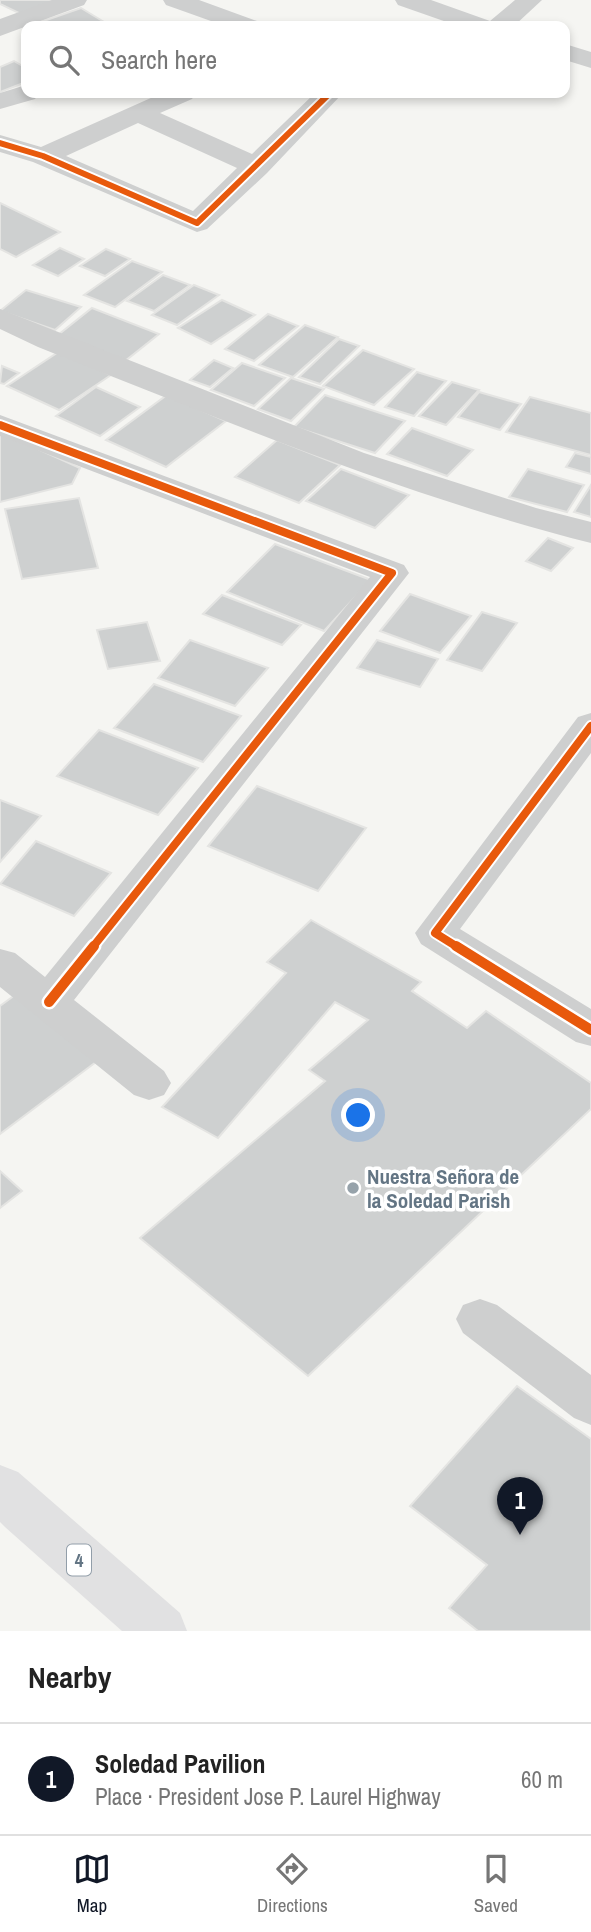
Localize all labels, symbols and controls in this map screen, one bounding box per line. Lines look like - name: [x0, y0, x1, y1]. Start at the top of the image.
- search box: [21, 21, 570, 98]
- icon: search: [45, 41, 83, 79]
- text: Search here: [101, 42, 217, 77]
- your location: [341, 1098, 375, 1132]
- place label: Nuestra Señora de la Soledad Parish: [367, 1162, 519, 1215]
- marker: Nuestra Señora de la Soledad Parish: [345, 1180, 361, 1196]
- pin: 1: [497, 1477, 543, 1535]
- road number: 4: [67, 1544, 91, 1576]
- text: Nearby: [28, 1657, 111, 1697]
- text: Soledad Pavilion: [95, 1746, 266, 1781]
- text: 1: [46, 1764, 56, 1795]
- text: 60 m: [521, 1764, 563, 1795]
- text: Place · President Jose P. Laurel Highway: [95, 1781, 441, 1812]
- tab: Map: [73, 1850, 111, 1918]
- tab: Directions: [257, 1850, 328, 1918]
- tab: Saved: [474, 1850, 518, 1918]

